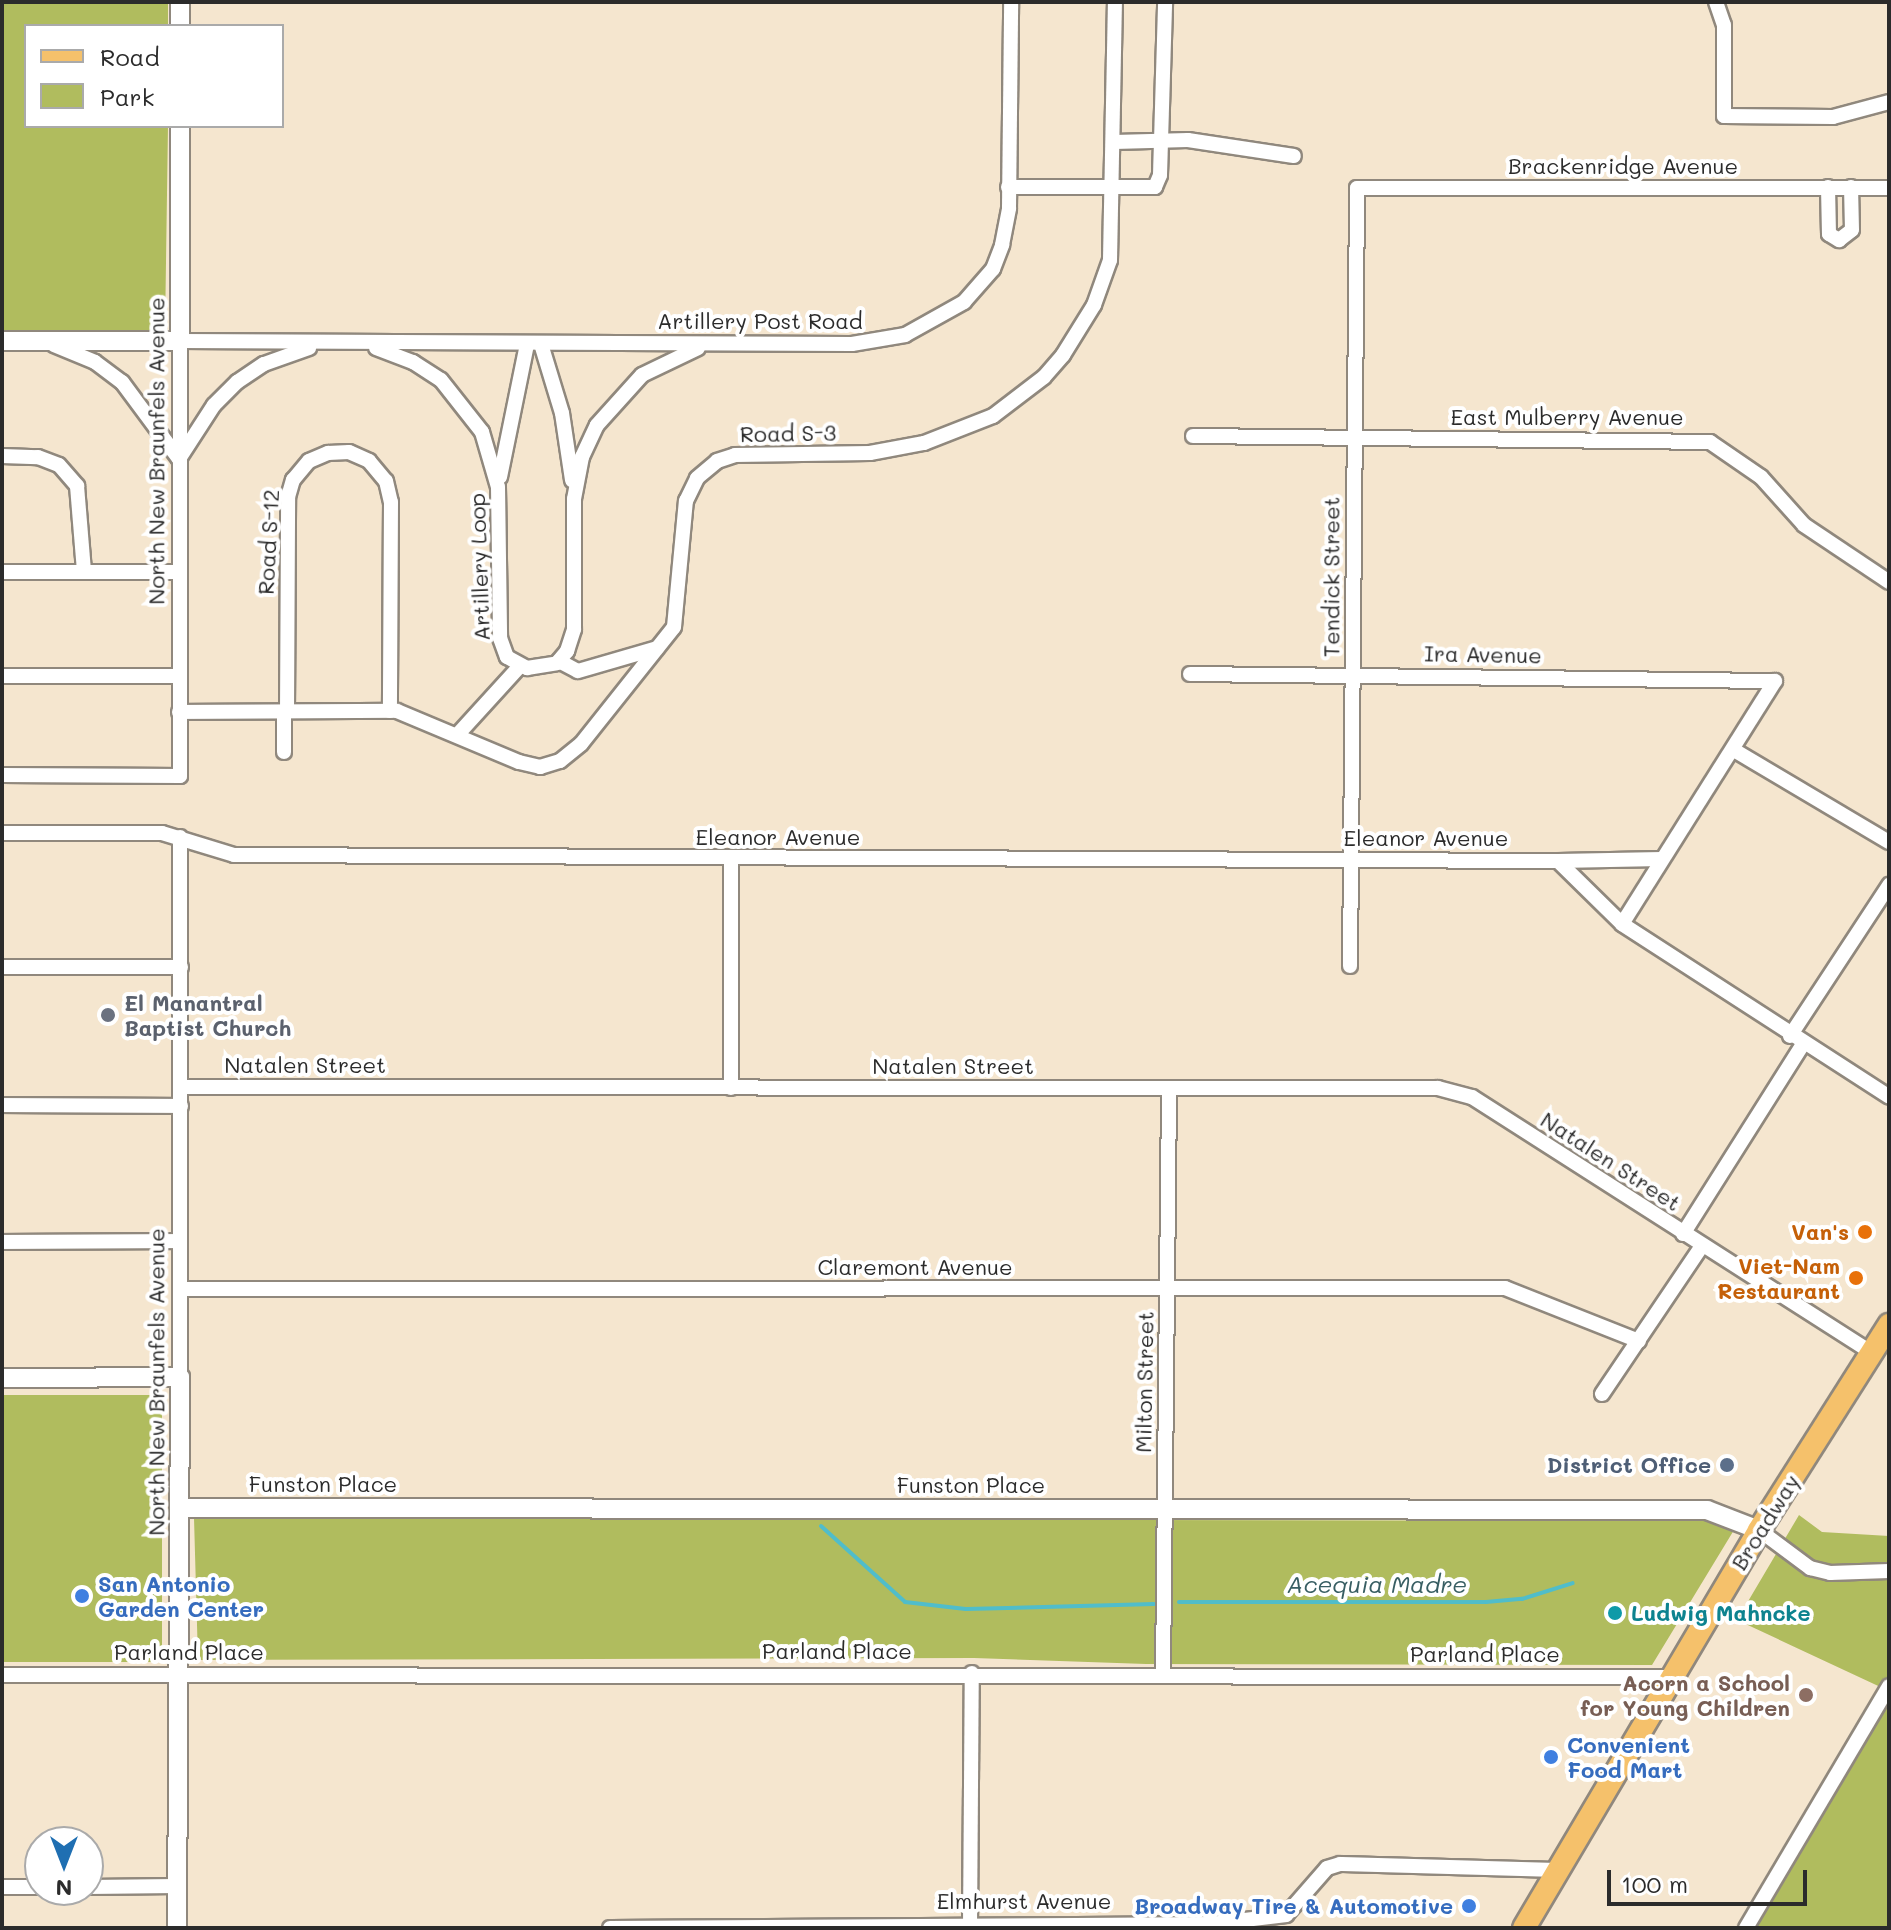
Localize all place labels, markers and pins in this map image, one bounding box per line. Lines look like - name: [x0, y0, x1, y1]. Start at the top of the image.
- place label: El Manantral Baptist Church: [124, 989, 291, 1040]
- marker: El Manantral Baptist Church: [99, 1006, 117, 1024]
- place label: Van's: [1791, 1219, 1849, 1245]
- marker: Van's: [1856, 1223, 1874, 1241]
- place label: Viet-Nam Restaurant: [1717, 1252, 1840, 1304]
- marker: Viet-Nam Restaurant: [1847, 1269, 1865, 1287]
- place label: District Office: [1547, 1452, 1711, 1478]
- marker: District Office: [1718, 1456, 1736, 1474]
- place label: San Antonio Garden Center: [98, 1570, 264, 1622]
- marker: San Antonio Garden Center: [73, 1587, 91, 1605]
- place label: Ludwig Mahncke: [1631, 1600, 1811, 1626]
- marker: Ludwig Mahncke: [1606, 1604, 1624, 1622]
- place label: Acorn a School for Young Children: [1580, 1669, 1790, 1720]
- marker: Acorn a School for Young Children: [1797, 1686, 1815, 1704]
- place label: Convenient Food Mart: [1567, 1731, 1690, 1782]
- marker: Convenient Food Mart: [1542, 1748, 1560, 1766]
- place label: Broadway Tire & Automotive: [1134, 1893, 1453, 1919]
- marker: Broadway Tire & Automotive: [1460, 1897, 1478, 1915]

